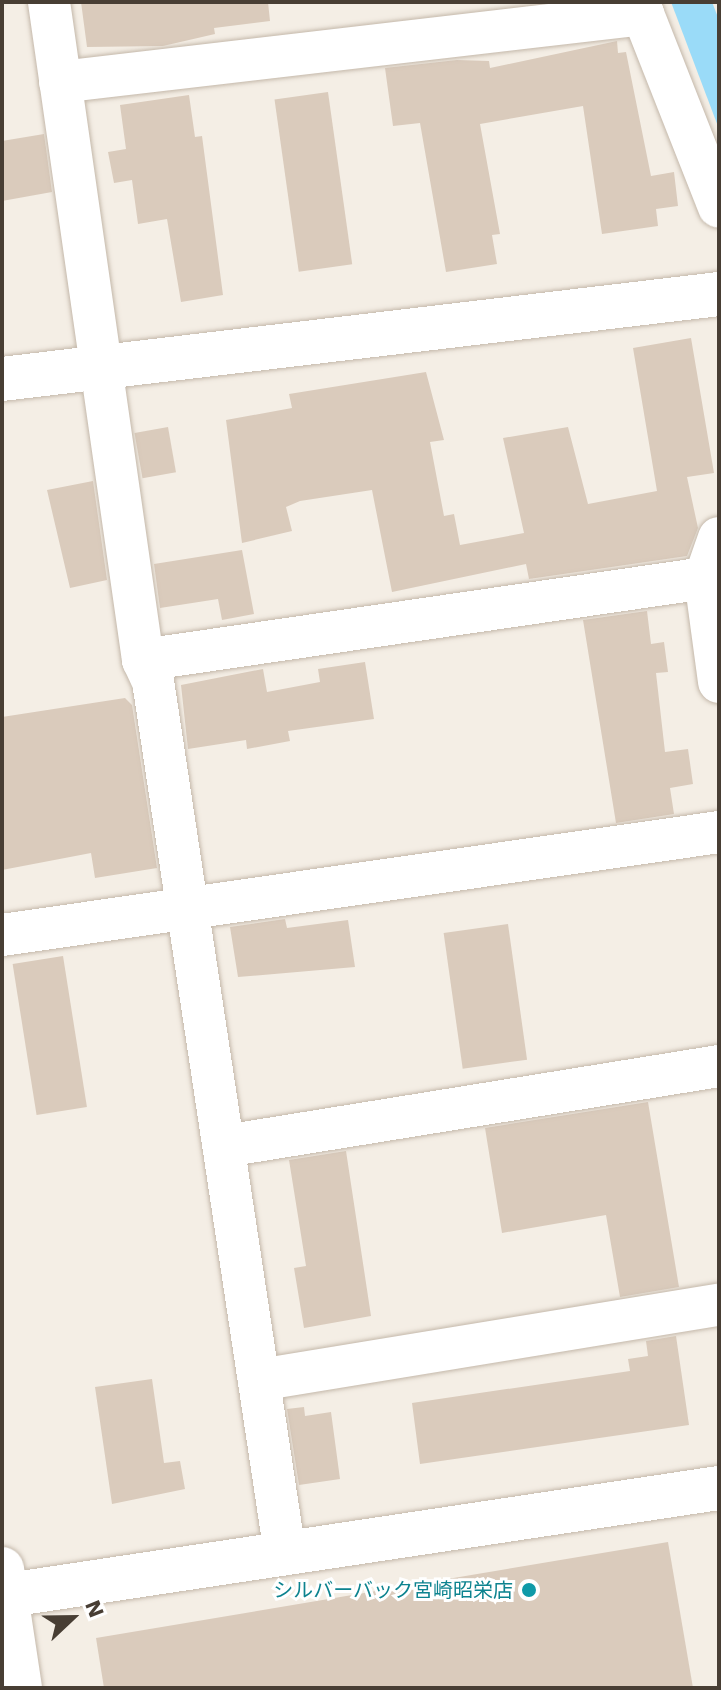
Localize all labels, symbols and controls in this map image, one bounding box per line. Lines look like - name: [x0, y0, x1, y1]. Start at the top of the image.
- north arrow: [32, 1578, 112, 1658]
- place label: シルバーバック宮崎昭栄店: [273, 1578, 513, 1602]
- marker: シルバーバック宮崎昭栄店: [520, 1581, 538, 1599]
- text: N: [80, 1597, 109, 1621]

